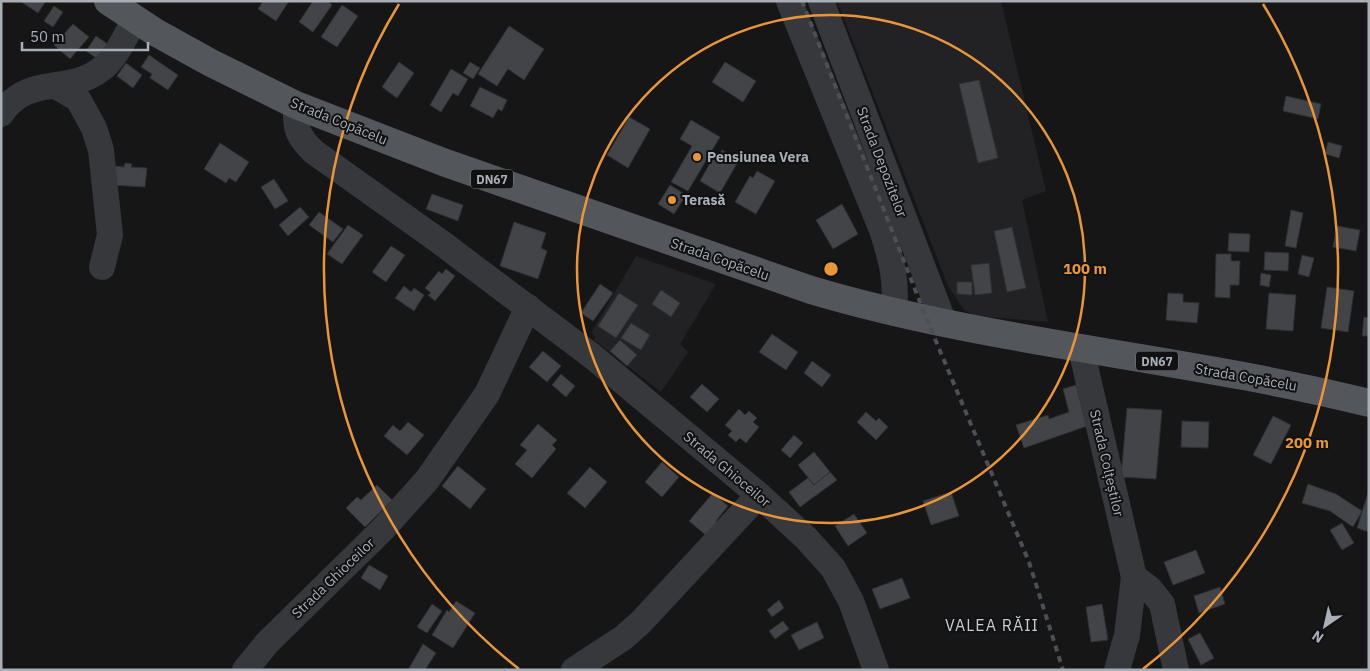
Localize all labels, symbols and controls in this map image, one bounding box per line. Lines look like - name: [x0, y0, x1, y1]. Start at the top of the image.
- scale bar: [22, 20, 149, 52]
- text: 50 m: [30, 27, 65, 46]
- street label: Strada Copăcelu: [288, 93, 390, 149]
- street label: Strada Depozitelor: [853, 104, 911, 220]
- place label: Pensiunea Vera: [707, 148, 809, 166]
- marker: Pensiunea Vera: [691, 151, 703, 163]
- road number: DN67: [471, 170, 513, 188]
- place label: Terasă: [682, 191, 726, 209]
- marker: Terasă: [666, 194, 678, 206]
- street label: Strada Copăcelu: [668, 234, 772, 284]
- text: 100 m: [1063, 259, 1107, 278]
- centre of rings: [822, 260, 840, 278]
- road number: DN67: [1136, 352, 1178, 371]
- street label: Strada Copăcelu: [1194, 359, 1298, 395]
- street label: Strada Colțeștilor: [1086, 408, 1128, 518]
- street label: Strada Ghioceilor: [680, 427, 774, 511]
- text: 200 m: [1285, 433, 1329, 452]
- street label: Strada Ghioceilor: [288, 534, 378, 622]
- north arrow: [1300, 601, 1350, 651]
- district label: VALEA RĂII: [945, 615, 1039, 635]
- text: N: [1308, 626, 1327, 647]

